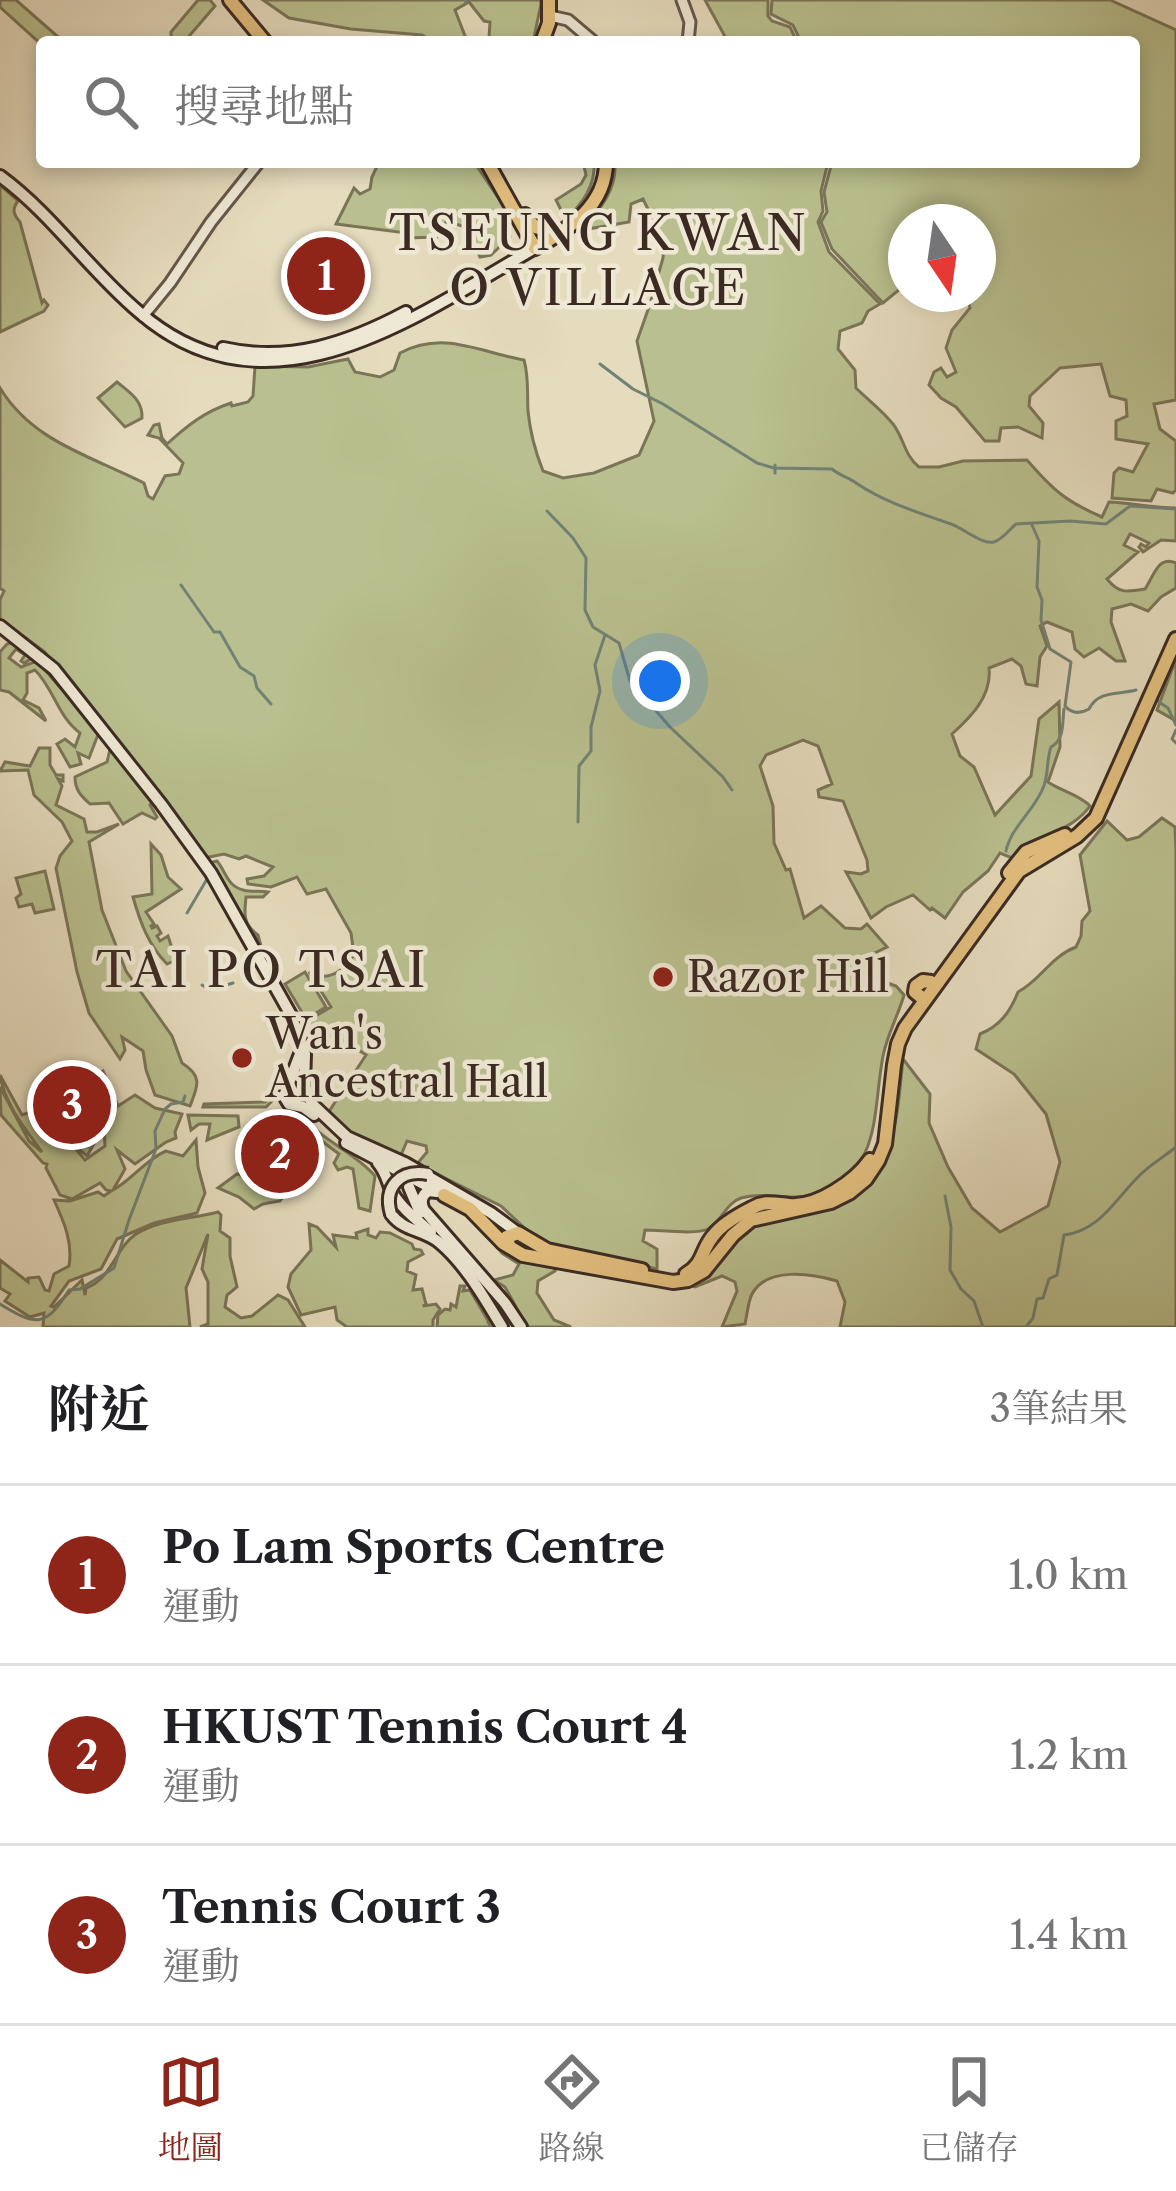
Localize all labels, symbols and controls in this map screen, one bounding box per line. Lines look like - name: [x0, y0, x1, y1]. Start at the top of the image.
- search box: [36, 36, 1140, 168]
- icon: search: [78, 69, 144, 135]
- text: 搜尋地點: [174, 78, 354, 134]
- district label: TSEUNG KWAN O VILLAGE: [389, 203, 809, 317]
- north arrow: [888, 204, 996, 312]
- pin: 1: [287, 231, 365, 321]
- your location: [630, 651, 690, 711]
- district label: TAI PO TSAI: [96, 940, 428, 999]
- place label: Razor Hill: [687, 951, 889, 1003]
- marker: Razor Hill: [650, 964, 676, 990]
- place label: Wan's Ancestral Hall: [265, 1008, 548, 1108]
- marker: Wan's Ancestral Hall: [229, 1045, 255, 1071]
- pin: 3: [33, 1060, 111, 1150]
- pin: 2: [241, 1109, 319, 1199]
- text: 附近: [48, 1378, 150, 1440]
- text: 3筆結果: [990, 1384, 1128, 1432]
- text: Po Lam Sports Centre: [162, 1519, 665, 1575]
- text: 1: [78, 1551, 96, 1599]
- text: 1.0 km: [1008, 1551, 1128, 1599]
- text: 運動: [162, 1582, 240, 1630]
- text: HKUST Tennis Court 4: [162, 1699, 688, 1755]
- text: 2: [75, 1731, 99, 1779]
- text: 1.2 km: [1010, 1731, 1128, 1779]
- text: 運動: [162, 1762, 240, 1810]
- text: Tennis Court 3: [162, 1879, 501, 1935]
- text: 3: [76, 1911, 98, 1959]
- text: 1.4 km: [1010, 1911, 1128, 1959]
- text: 運動: [162, 1942, 240, 1990]
- tab: 地圖: [158, 2049, 224, 2168]
- tab: 路線: [539, 2049, 605, 2168]
- tab: 已儲存: [920, 2049, 1019, 2168]

